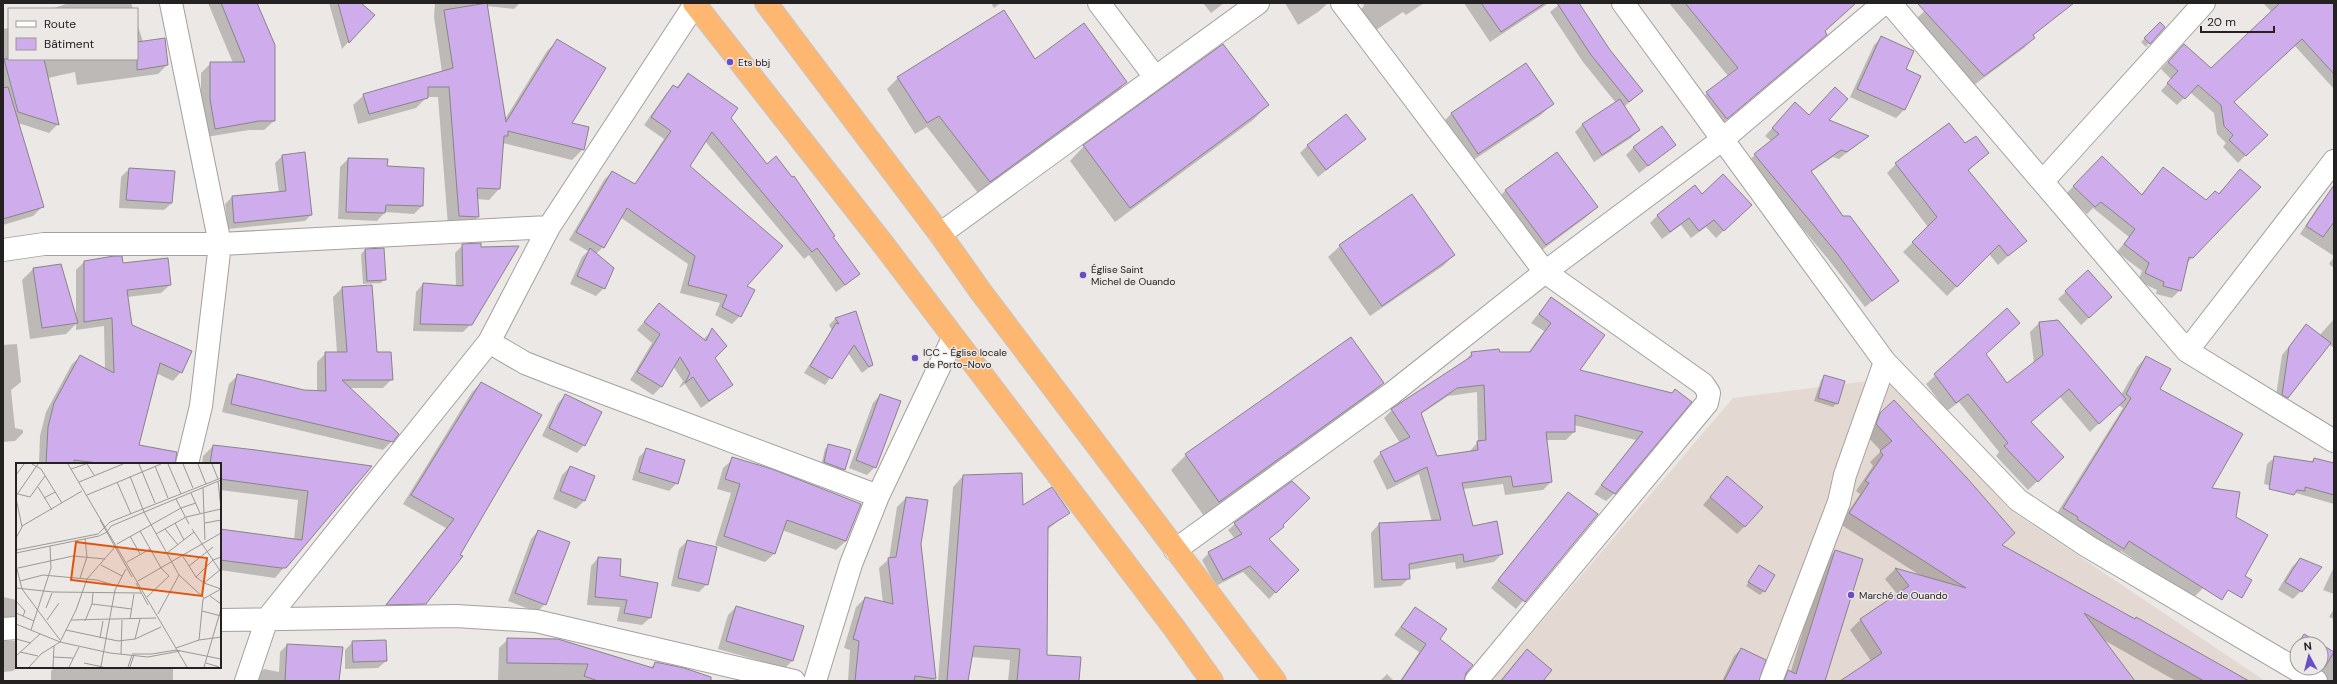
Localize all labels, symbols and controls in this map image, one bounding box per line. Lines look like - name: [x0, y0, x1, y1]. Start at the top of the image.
- legend: [8, 8, 138, 60]
- scale bar: [2201, 8, 2274, 34]
- text: 20 m: [2207, 14, 2236, 30]
- text: Route: [44, 16, 76, 32]
- text: Bâtiment: [44, 36, 95, 52]
- place label: Ets bbj: [738, 56, 770, 69]
- marker: Ets bbj: [725, 57, 735, 67]
- place label: Église Saint Michel de Ouando: [1091, 263, 1175, 288]
- marker: Église Saint Michel de Ouando: [1078, 270, 1088, 280]
- place label: ICC - Église locale de Porto-Novo: [923, 346, 1007, 371]
- marker: ICC - Église locale de Porto-Novo: [910, 353, 920, 363]
- inset map: [16, 463, 221, 668]
- place label: Marché de Ouando: [1859, 589, 1948, 602]
- marker: Marché de Ouando: [1846, 590, 1856, 600]
- north arrow: [2289, 636, 2329, 676]
- text: N: [2303, 639, 2313, 654]

